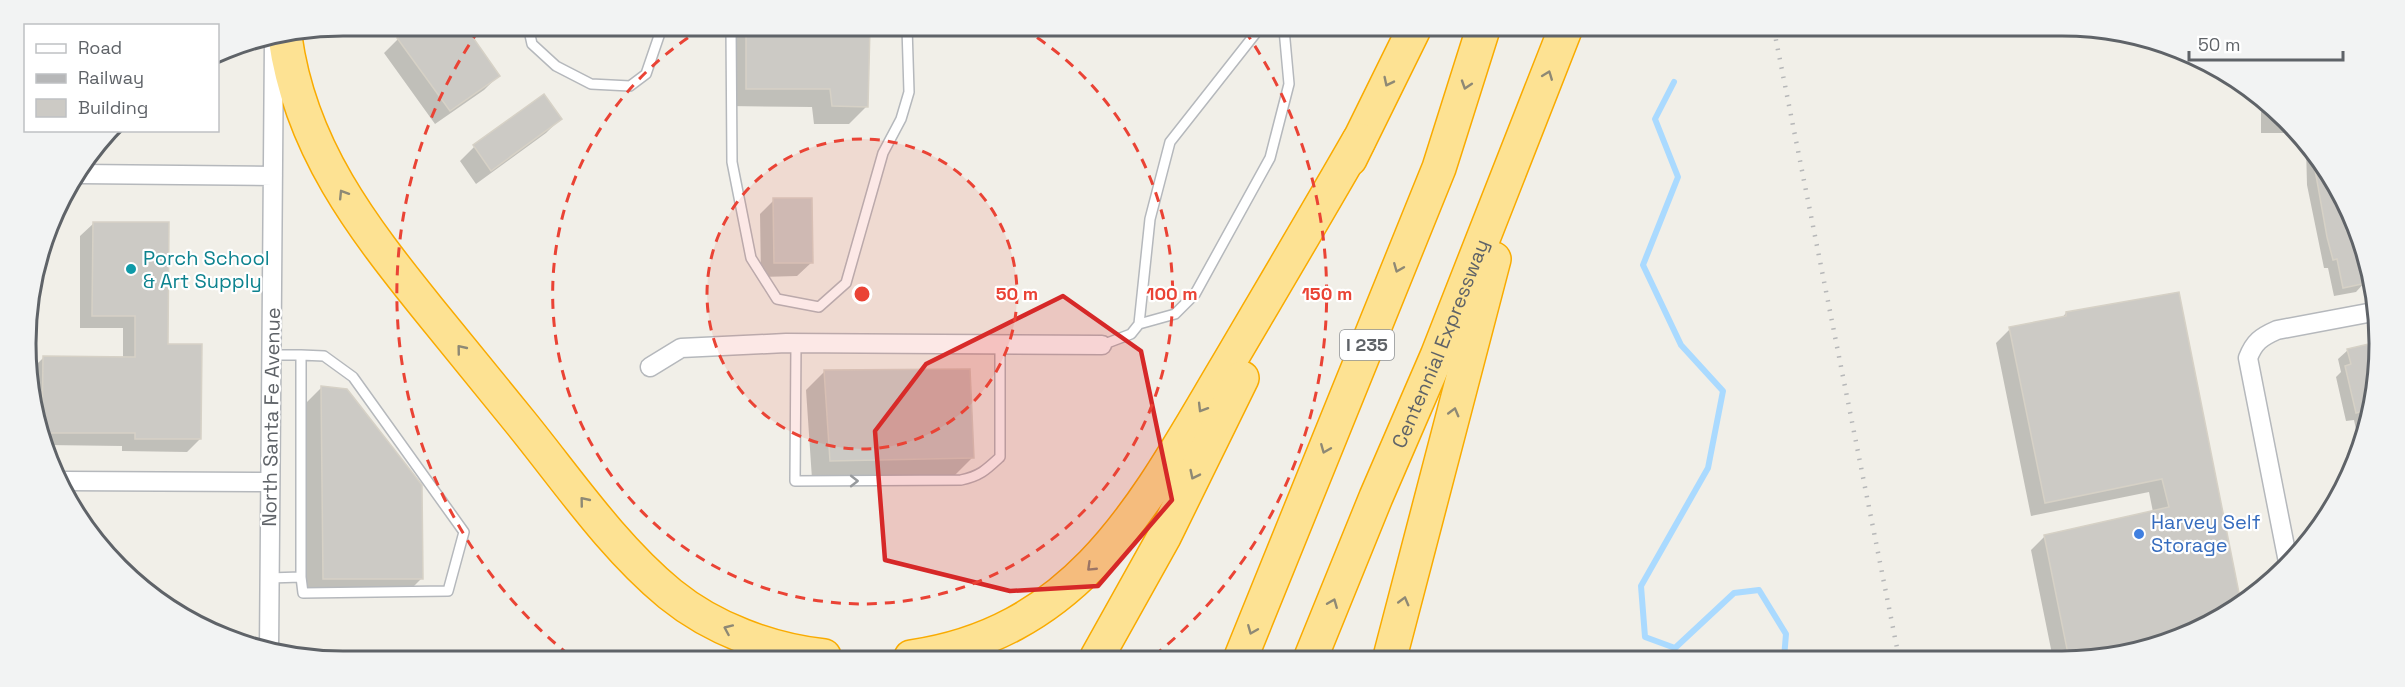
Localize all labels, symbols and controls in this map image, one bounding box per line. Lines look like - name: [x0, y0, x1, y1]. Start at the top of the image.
- legend: [24, 24, 219, 132]
- scale bar: [2189, 24, 2344, 62]
- text: 50 m: [2198, 33, 2240, 56]
- text: Road: [78, 36, 122, 59]
- text: Railway: [78, 66, 144, 89]
- one-way arrow: [1541, 70, 1553, 81]
- one-way arrow: [1384, 75, 1396, 86]
- one-way arrow: [1460, 79, 1473, 90]
- text: Building: [78, 96, 148, 119]
- one-way arrow: [339, 190, 350, 201]
- street label: Centennial Expressway: [1386, 235, 1495, 452]
- place label: Porch School & Art Supply: [143, 245, 270, 294]
- marker: Porch School & Art Supply: [124, 262, 138, 276]
- one-way arrow: [1393, 262, 1405, 273]
- text: 50 m: [996, 282, 1038, 305]
- text: 100 m: [1146, 282, 1198, 305]
- text: 150 m: [1302, 282, 1352, 305]
- centre of rings: [852, 284, 872, 304]
- street label: North Santa Fe Avenue: [256, 307, 286, 527]
- road number: I 235: [1340, 330, 1394, 360]
- one-way arrow: [457, 345, 468, 356]
- one-way arrow: [1197, 402, 1209, 412]
- one-way arrow: [1447, 407, 1459, 418]
- one-way arrow: [1320, 443, 1333, 454]
- one-way arrow: [1190, 469, 1202, 480]
- one-way arrow: [849, 475, 858, 487]
- one-way arrow: [580, 497, 591, 508]
- place label: Harvey Self Storage: [2151, 509, 2261, 558]
- marker: Harvey Self Storage: [2132, 527, 2146, 541]
- one-way arrow: [1087, 560, 1098, 571]
- one-way arrow: [1397, 596, 1410, 606]
- one-way arrow: [1326, 598, 1338, 609]
- one-way arrow: [723, 624, 734, 636]
- one-way arrow: [1247, 624, 1260, 634]

